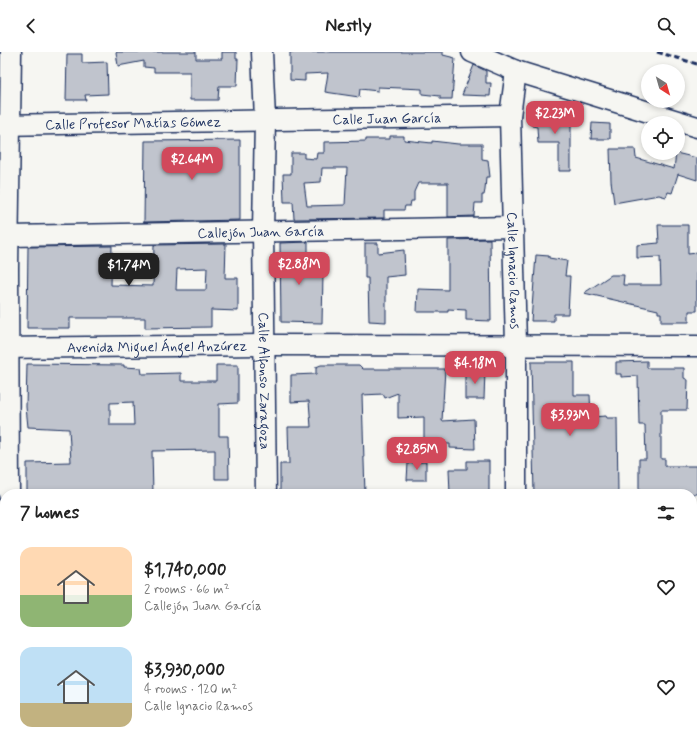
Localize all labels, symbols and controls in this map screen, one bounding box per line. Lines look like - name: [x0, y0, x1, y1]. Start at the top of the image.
- text: Nestly: [325, 14, 372, 38]
- icon: back: [20, 15, 42, 37]
- icon: search: [655, 15, 677, 37]
- north arrow: [641, 64, 685, 108]
- map controls: [641, 64, 685, 160]
- pin: $2.23M: [522, 101, 588, 135]
- text: $2.23M: [535, 105, 575, 122]
- street label: Calle Juan García: [332, 109, 442, 129]
- street label: Calle Profesor Matías Gómez: [45, 113, 222, 134]
- button: locate: [641, 116, 685, 160]
- pin: $2.64M: [159, 147, 225, 181]
- text: $2.64M: [171, 151, 213, 168]
- street label: Calle Ignacio Ramos: [503, 212, 524, 330]
- street label: Callejón Juan García: [197, 222, 325, 243]
- pin: $2.88M: [266, 252, 332, 286]
- pin: $1.74M: [96, 253, 162, 287]
- text: $2.88M: [278, 256, 320, 273]
- text: $1.74M: [107, 257, 151, 274]
- street label: Calle Alfonso Zaragoza: [252, 312, 273, 450]
- street label: Avenida Miguel Ángel Anzúrez: [67, 337, 248, 358]
- pin: $4.18M: [442, 351, 508, 385]
- text: $4.18M: [454, 355, 496, 372]
- pin: $3.93M: [537, 403, 603, 437]
- text: $3.93M: [550, 407, 590, 424]
- pin: $2.85M: [384, 437, 450, 471]
- text: $2.85M: [396, 441, 438, 458]
- text: 7 homes: [20, 502, 79, 524]
- icon: filters: [655, 502, 677, 524]
- text: $1,740,000: [144, 559, 226, 581]
- icon: home: [52, 563, 100, 611]
- icon: heart: [655, 576, 677, 598]
- text: 2 rooms · 66 m²: [144, 581, 229, 598]
- text: Callejón Juan García: [144, 598, 262, 615]
- text: $3,930,000: [144, 659, 225, 681]
- icon: home: [52, 663, 100, 711]
- icon: heart: [655, 676, 677, 698]
- text: 4 rooms · 120 m²: [144, 681, 237, 698]
- text: Calle Ignacio Ramos: [144, 698, 253, 715]

